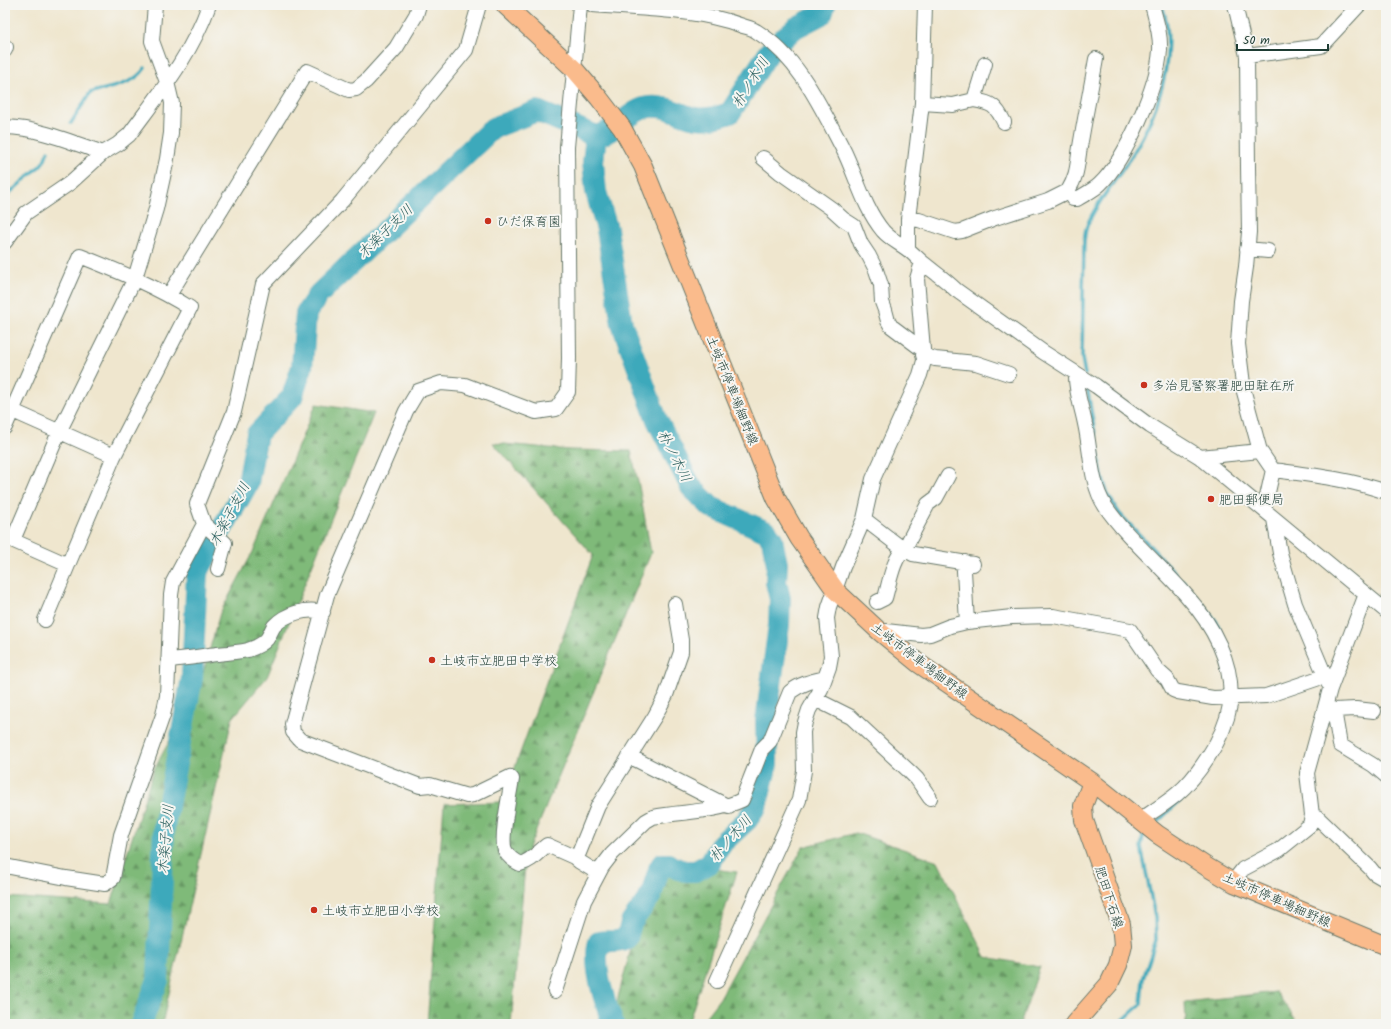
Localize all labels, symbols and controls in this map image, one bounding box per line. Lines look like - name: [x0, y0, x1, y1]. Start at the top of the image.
- scale bar: [1237, 26, 1328, 52]
- text: 50 m: [1243, 31, 1270, 50]
- water label: 朴ノ木川: [727, 53, 775, 112]
- water label: 木楽子支川: [353, 199, 419, 264]
- place label: ひだ保育園: [496, 212, 561, 233]
- marker: ひだ保育園: [483, 216, 493, 226]
- street label: 土岐市停車場細野線: [700, 332, 764, 450]
- place label: 多治見警察署肥田駐在所: [1152, 376, 1295, 397]
- marker: 多治見警察署肥田駐在所: [1139, 380, 1149, 390]
- water label: 朴ノ木川: [652, 427, 697, 486]
- water label: 木楽子支川: [204, 478, 256, 551]
- place label: 肥田郵便局: [1219, 490, 1284, 511]
- marker: 肥田郵便局: [1206, 494, 1216, 504]
- street label: 土岐市停車場細野線: [866, 618, 973, 705]
- place label: 土岐市立肥田中学校: [440, 651, 557, 672]
- marker: 土岐市立肥田中学校: [427, 655, 437, 665]
- water label: 木楽子支川: [152, 803, 180, 875]
- water label: 朴ノ木川: [704, 810, 757, 867]
- street label: 肥田下石線: [1089, 863, 1129, 933]
- street label: 土岐市停車場細野線: [1219, 867, 1335, 934]
- place label: 土岐市立肥田小学校: [322, 901, 439, 922]
- marker: 土岐市立肥田小学校: [309, 905, 319, 915]

